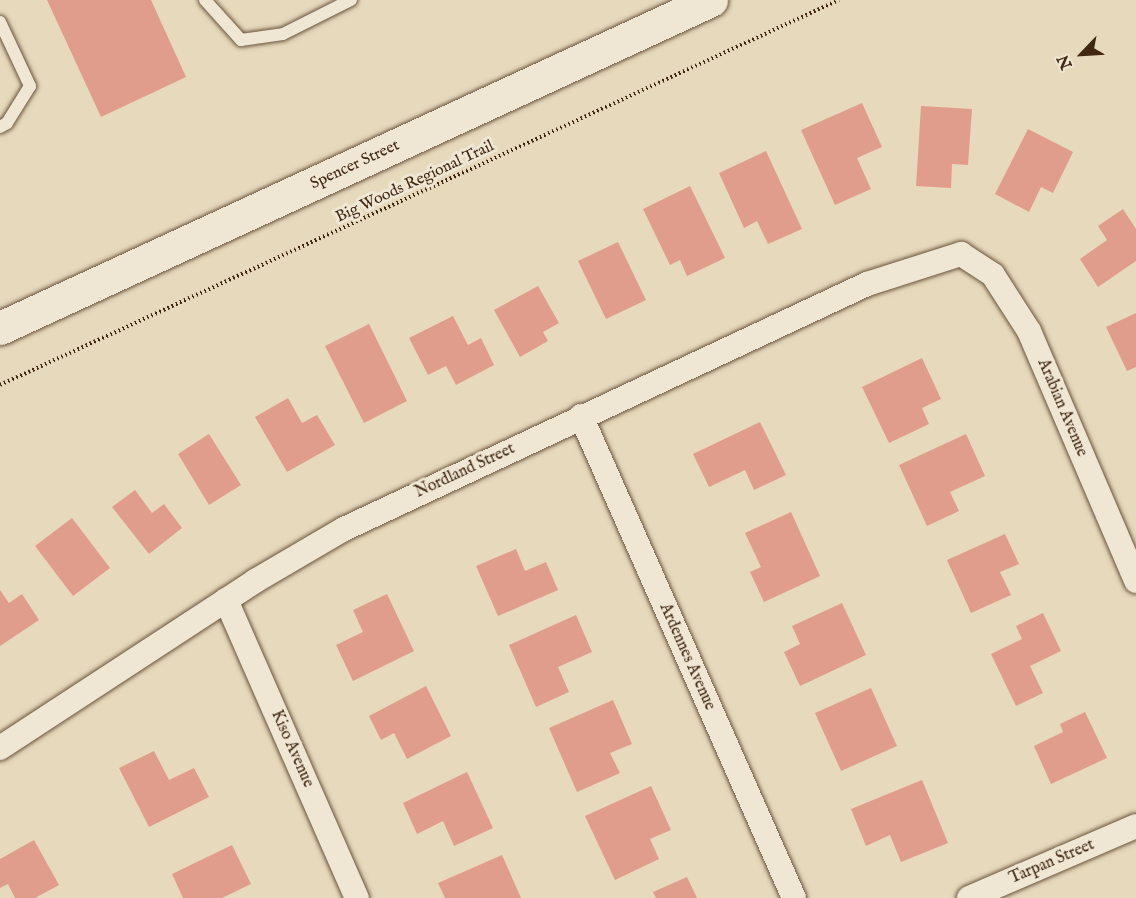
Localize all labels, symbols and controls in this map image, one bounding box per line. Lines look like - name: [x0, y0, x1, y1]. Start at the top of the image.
- north arrow: [1052, 24, 1112, 84]
- text: N: [1054, 51, 1078, 72]
- street label: Spencer Street: [307, 136, 403, 194]
- street label: Big Woods Regional Trail: [333, 137, 497, 227]
- street label: Arabian Avenue: [1033, 356, 1091, 460]
- street label: Nordland Street: [412, 439, 518, 503]
- street label: Ardennes Avenue: [655, 601, 719, 713]
- street label: Kiso Avenue: [266, 707, 318, 791]
- street label: Tarpan Street: [1007, 835, 1097, 889]

